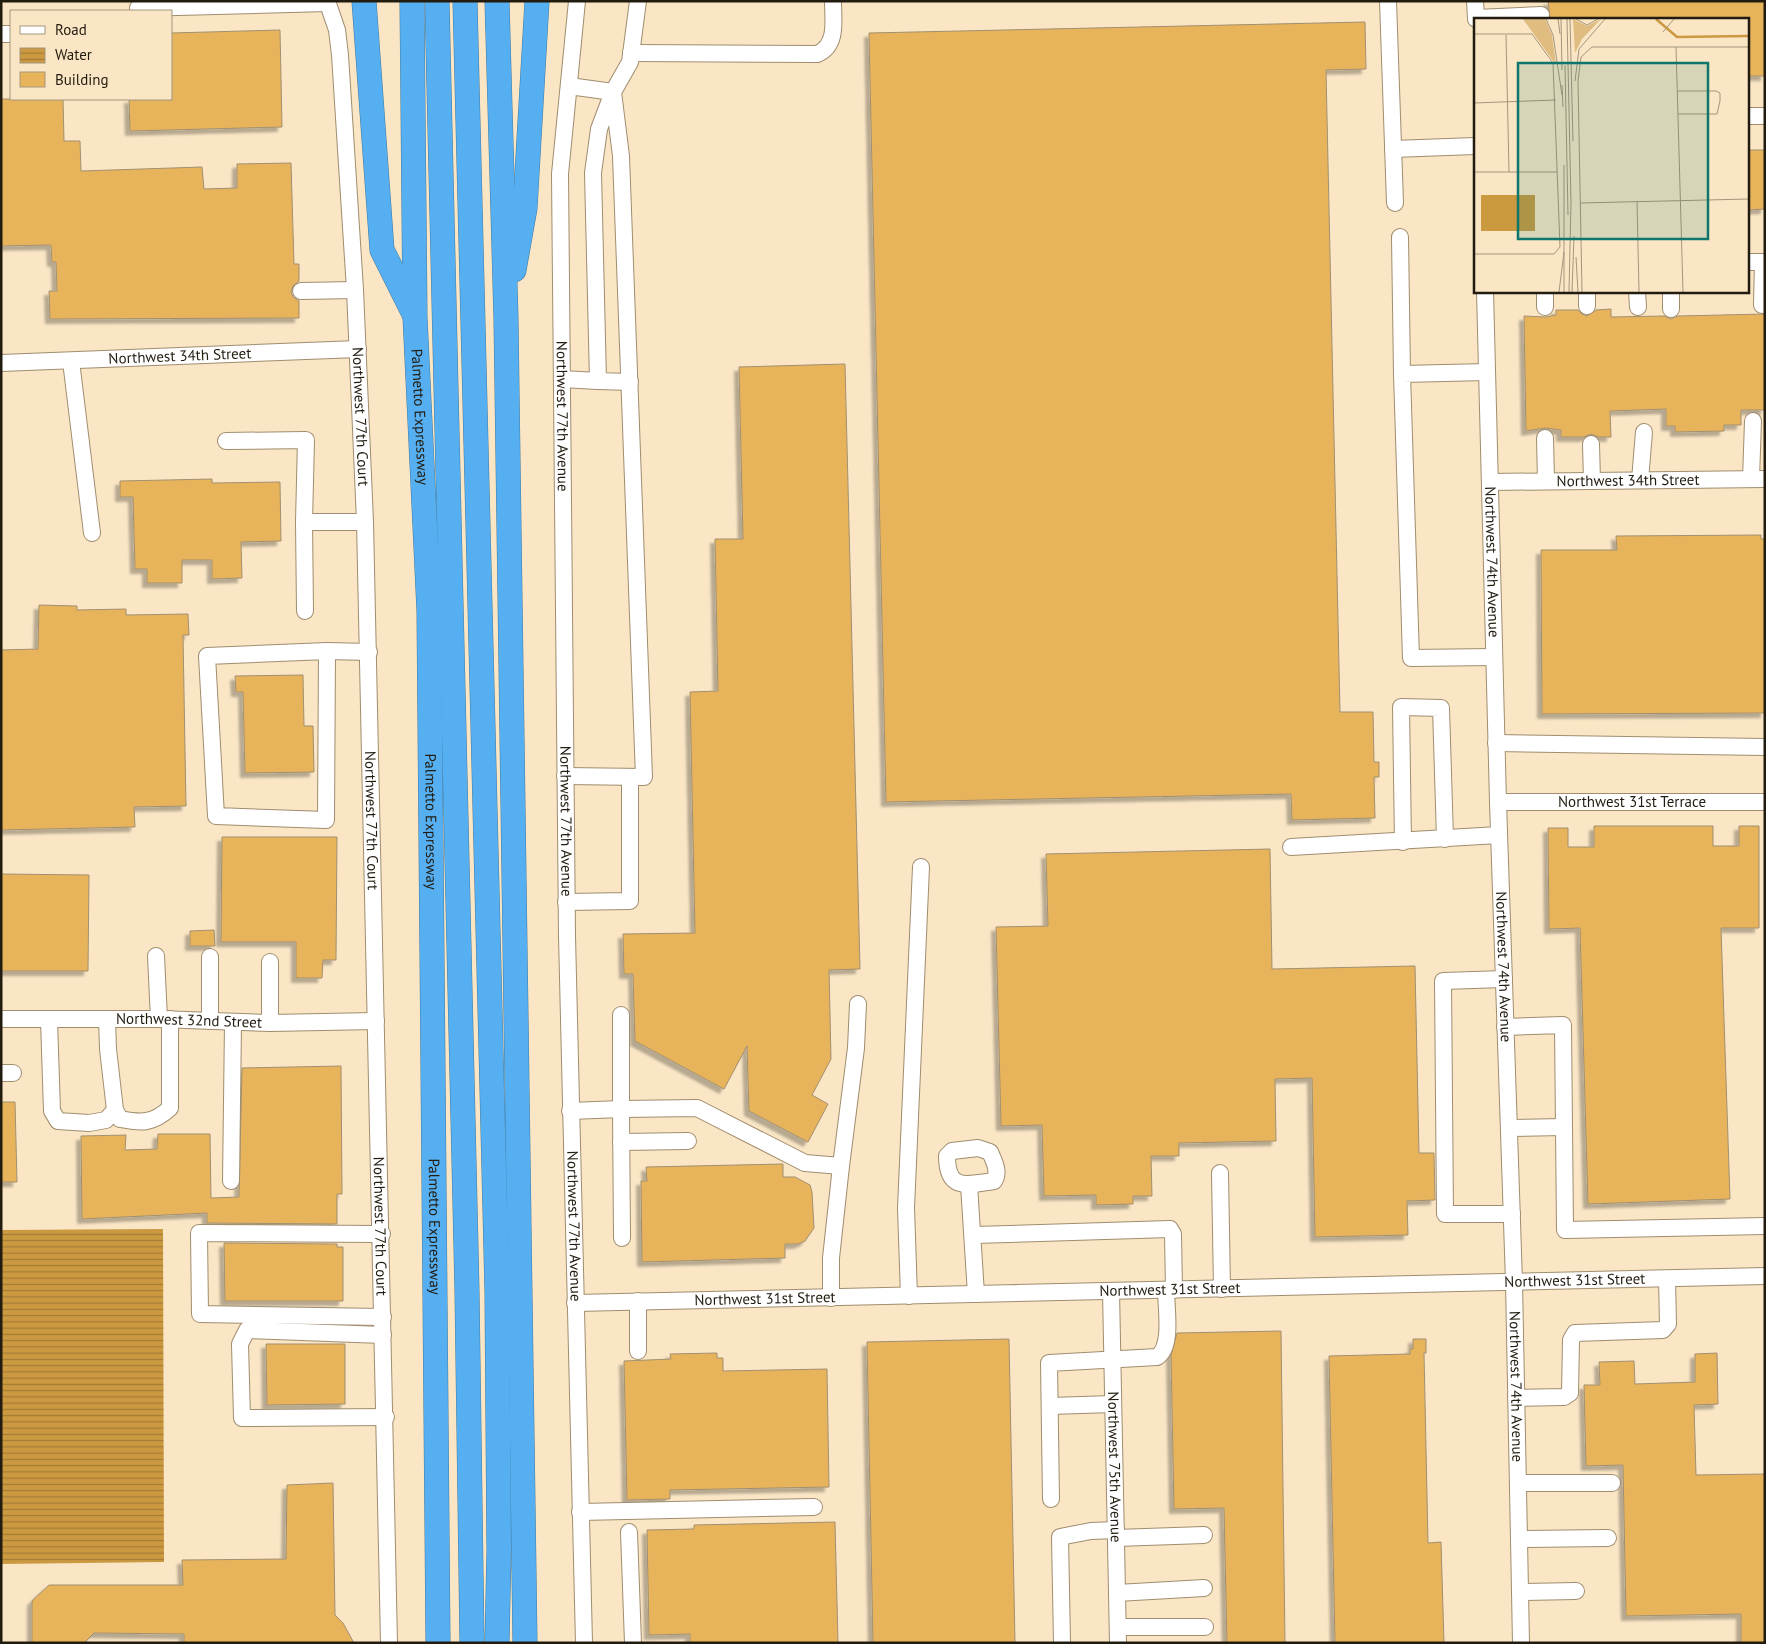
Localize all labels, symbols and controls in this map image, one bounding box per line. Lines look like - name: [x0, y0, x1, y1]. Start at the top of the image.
- legend: [10, 10, 172, 100]
- inset map: [1474, 18, 1748, 292]
- text: Road: [55, 20, 87, 39]
- text: Water: [55, 45, 92, 64]
- text: Building: [55, 70, 109, 89]
- street label: Northwest 77th Avenue: [553, 341, 573, 492]
- street label: Northwest 34th Street: [108, 343, 252, 368]
- street label: Northwest 77th Court: [348, 347, 373, 486]
- street label: Palmetto Expressway: [408, 348, 433, 485]
- street label: Northwest 34th Street: [1556, 470, 1700, 490]
- street label: Northwest 74th Avenue: [1481, 486, 1504, 638]
- street label: Northwest 77th Avenue: [556, 746, 577, 897]
- street label: Northwest 77th Court: [361, 751, 383, 890]
- street label: Palmetto Expressway: [421, 753, 441, 890]
- street label: Northwest 31st Terrace: [1558, 792, 1706, 811]
- street label: Northwest 74th Avenue: [1492, 891, 1516, 1043]
- street label: Northwest 32nd Street: [116, 1009, 262, 1032]
- street label: Northwest 77th Avenue: [563, 1150, 586, 1302]
- street label: Northwest 77th Court: [370, 1157, 392, 1296]
- street label: Palmetto Expressway: [425, 1158, 445, 1295]
- street label: Northwest 31st Street: [1504, 1269, 1645, 1291]
- street label: Northwest 31st Street: [1099, 1278, 1241, 1300]
- street label: Northwest 31st Street: [694, 1287, 836, 1309]
- street label: Northwest 74th Avenue: [1506, 1311, 1527, 1462]
- street label: Northwest 75th Avenue: [1104, 1391, 1126, 1543]

